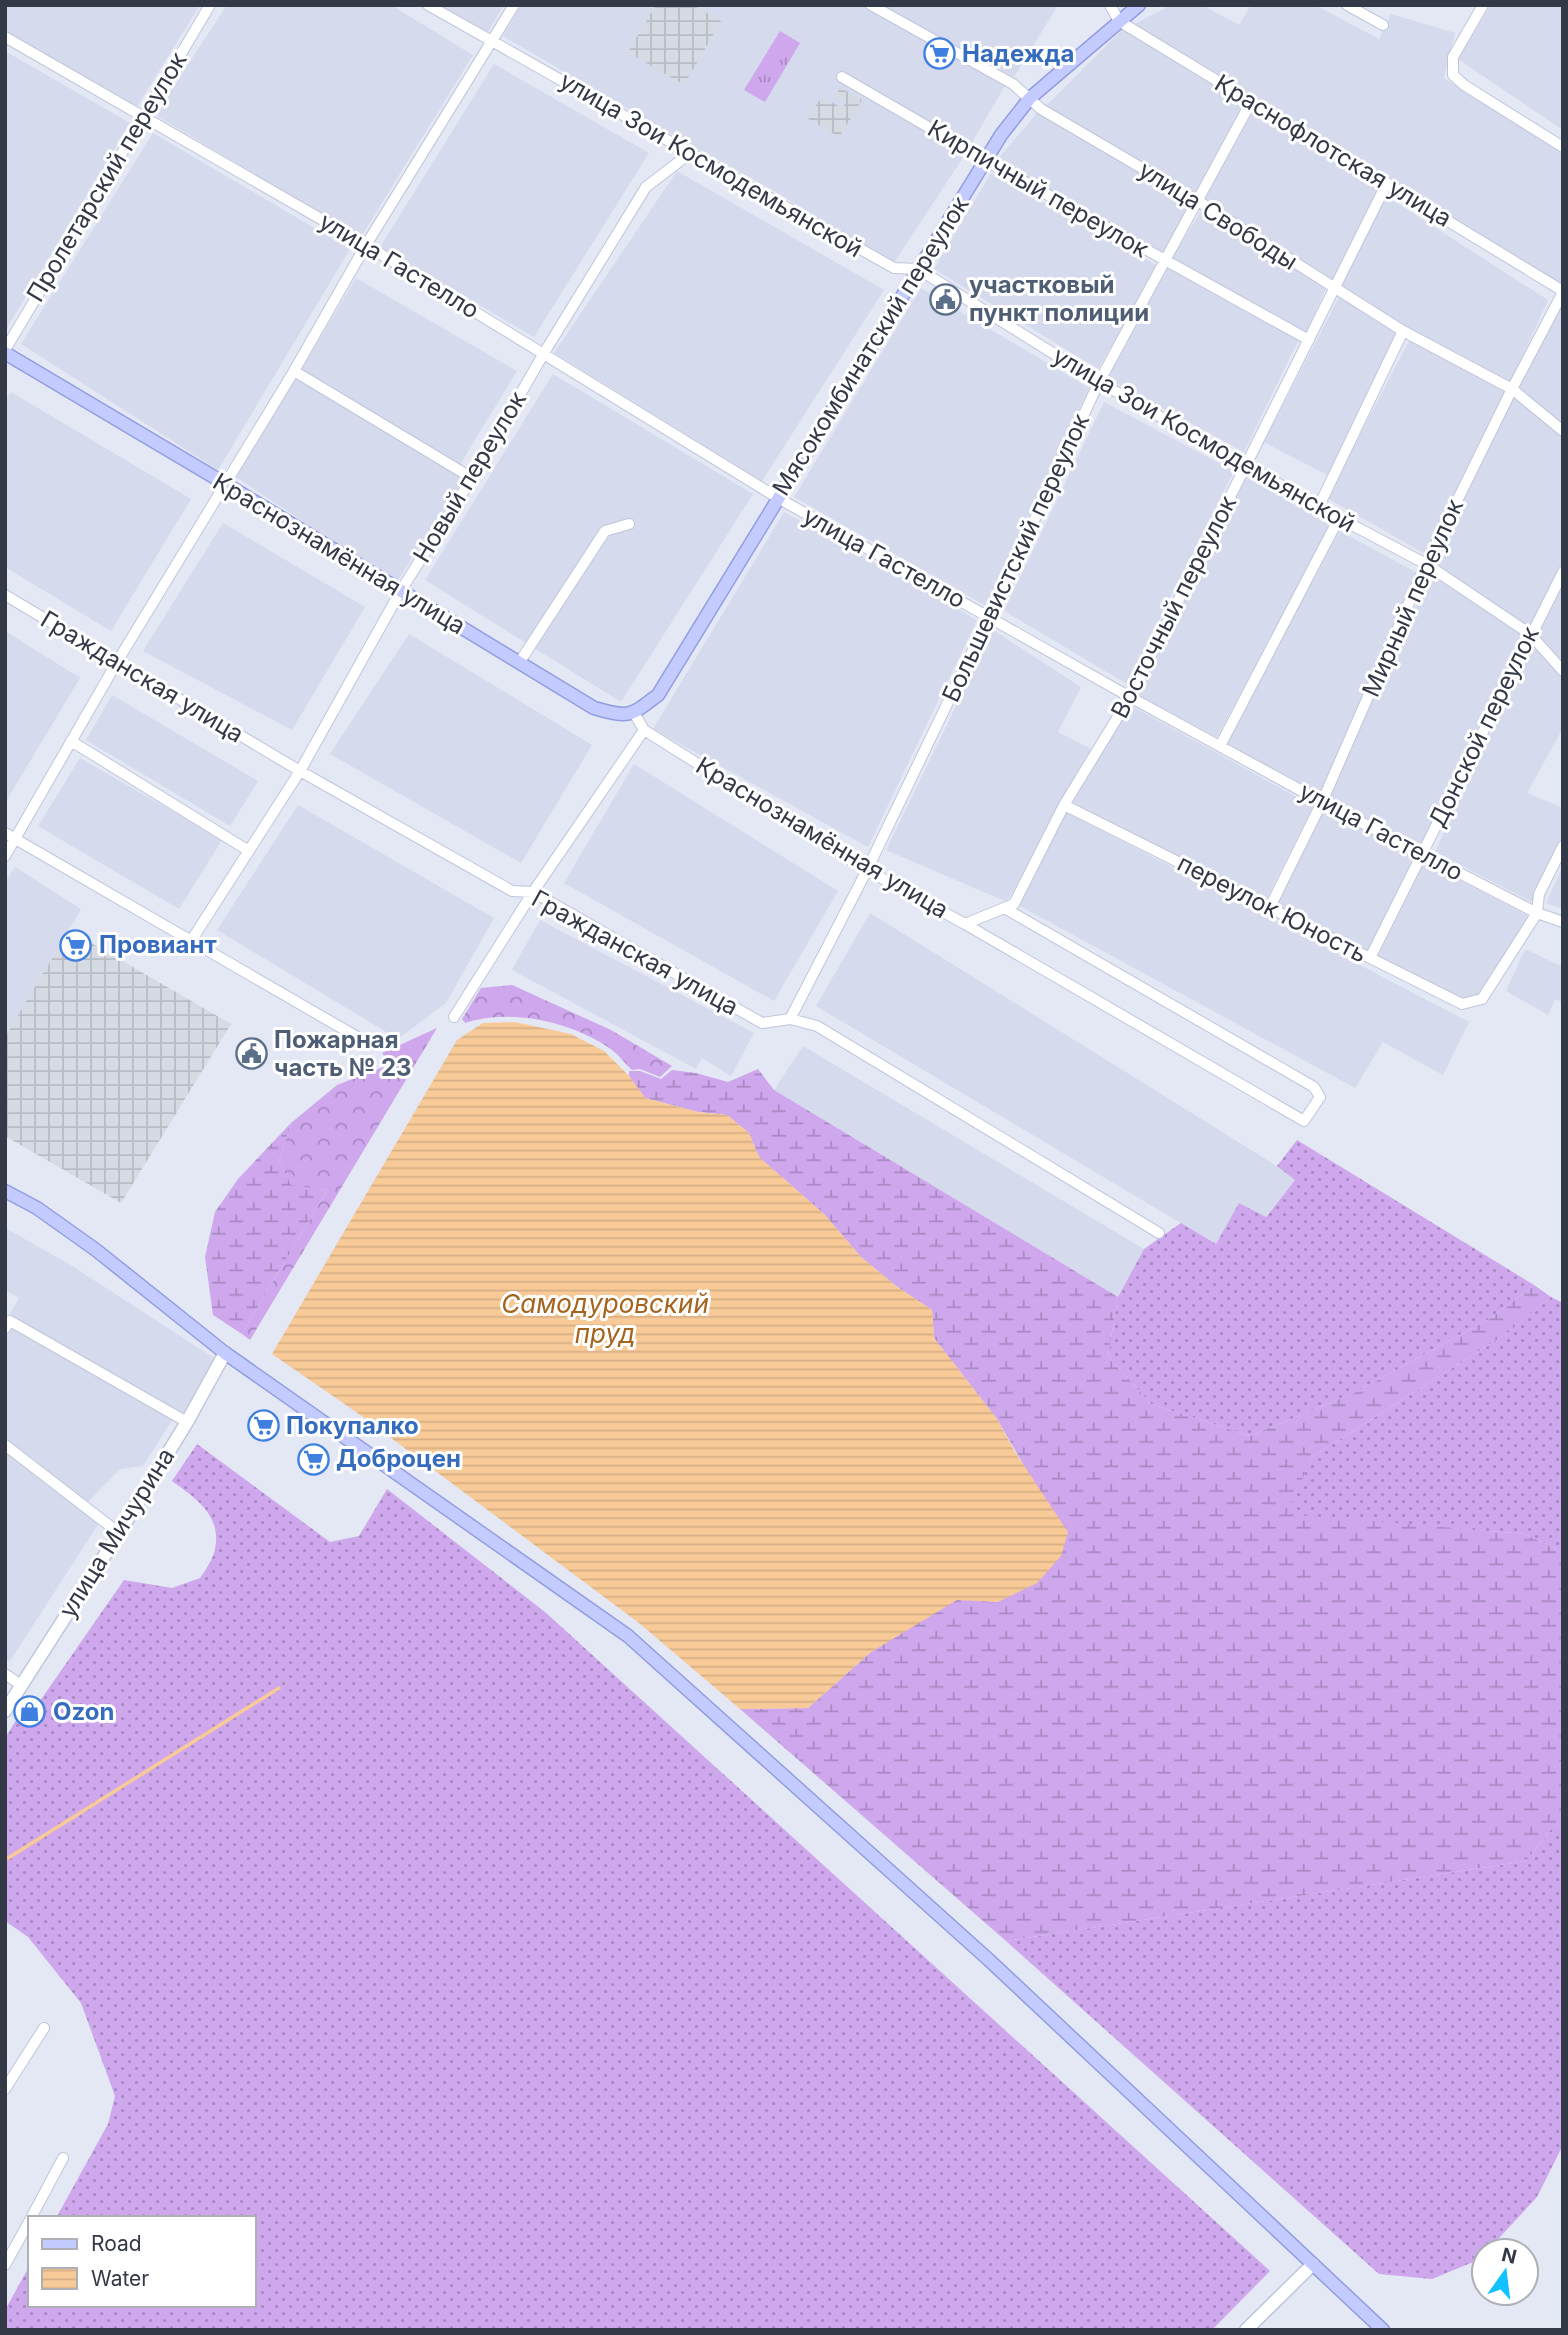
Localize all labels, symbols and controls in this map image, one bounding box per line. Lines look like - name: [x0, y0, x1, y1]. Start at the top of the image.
- supermarket icon: Надежда: [922, 37, 956, 71]
- place label: Надежда: [962, 39, 1074, 68]
- street label: Пролетарский переулок: [21, 47, 193, 307]
- street label: улица Зои Космодемьянской: [555, 66, 868, 263]
- street label: Краснофлотская улица: [1210, 68, 1457, 233]
- street label: Кирпичный переулок: [923, 114, 1154, 264]
- street label: улица Свободы: [1134, 155, 1303, 276]
- street label: Мясокомбинатский переулок: [766, 191, 975, 501]
- street label: улица Гастелло: [314, 207, 484, 325]
- place label: участковый пункт полиции: [969, 270, 1149, 327]
- public building icon: участковый пункт полиции: [929, 282, 963, 316]
- street label: улица Зои Космодемьянской: [1048, 341, 1361, 538]
- street label: Новый переулок: [407, 386, 532, 567]
- street label: Большевистский переулок: [936, 409, 1095, 707]
- street label: Краснознамённая улица: [208, 467, 471, 640]
- street label: Восточный переулок: [1105, 491, 1242, 723]
- street label: Мирный переулок: [1356, 494, 1469, 701]
- street label: улица Гастелло: [798, 501, 970, 614]
- street label: Гражданская улица: [36, 605, 249, 749]
- street label: Донской переулок: [1422, 622, 1545, 832]
- street label: Краснознамённая улица: [691, 751, 954, 924]
- street label: улица Гастелло: [1294, 776, 1468, 887]
- street label: переулок Юность: [1173, 848, 1372, 969]
- street label: Гражданская улица: [527, 884, 744, 1021]
- supermarket icon: Провиант: [59, 928, 93, 962]
- place label: Провиант: [99, 930, 217, 959]
- place label: Пожарная часть № 23: [274, 1025, 411, 1082]
- public building icon: Пожарная часть № 23: [234, 1037, 268, 1071]
- water label: Самодуровский пруд: [501, 1288, 709, 1349]
- supermarket icon: Покупалко: [246, 1409, 280, 1443]
- place label: Покупалко: [286, 1411, 419, 1440]
- supermarket icon: Доброцен: [296, 1442, 330, 1476]
- street label: улица Мичурина: [53, 1443, 180, 1623]
- place label: Доброцен: [336, 1444, 461, 1473]
- shop icon: Ozon: [13, 1695, 47, 1729]
- place label: Ozon: [53, 1697, 114, 1726]
- legend: [28, 2216, 256, 2307]
- text: Road: [91, 2231, 142, 2256]
- north arrow: [1470, 2237, 1540, 2307]
- text: N: [1499, 2243, 1519, 2269]
- text: Water: [91, 2266, 149, 2291]

